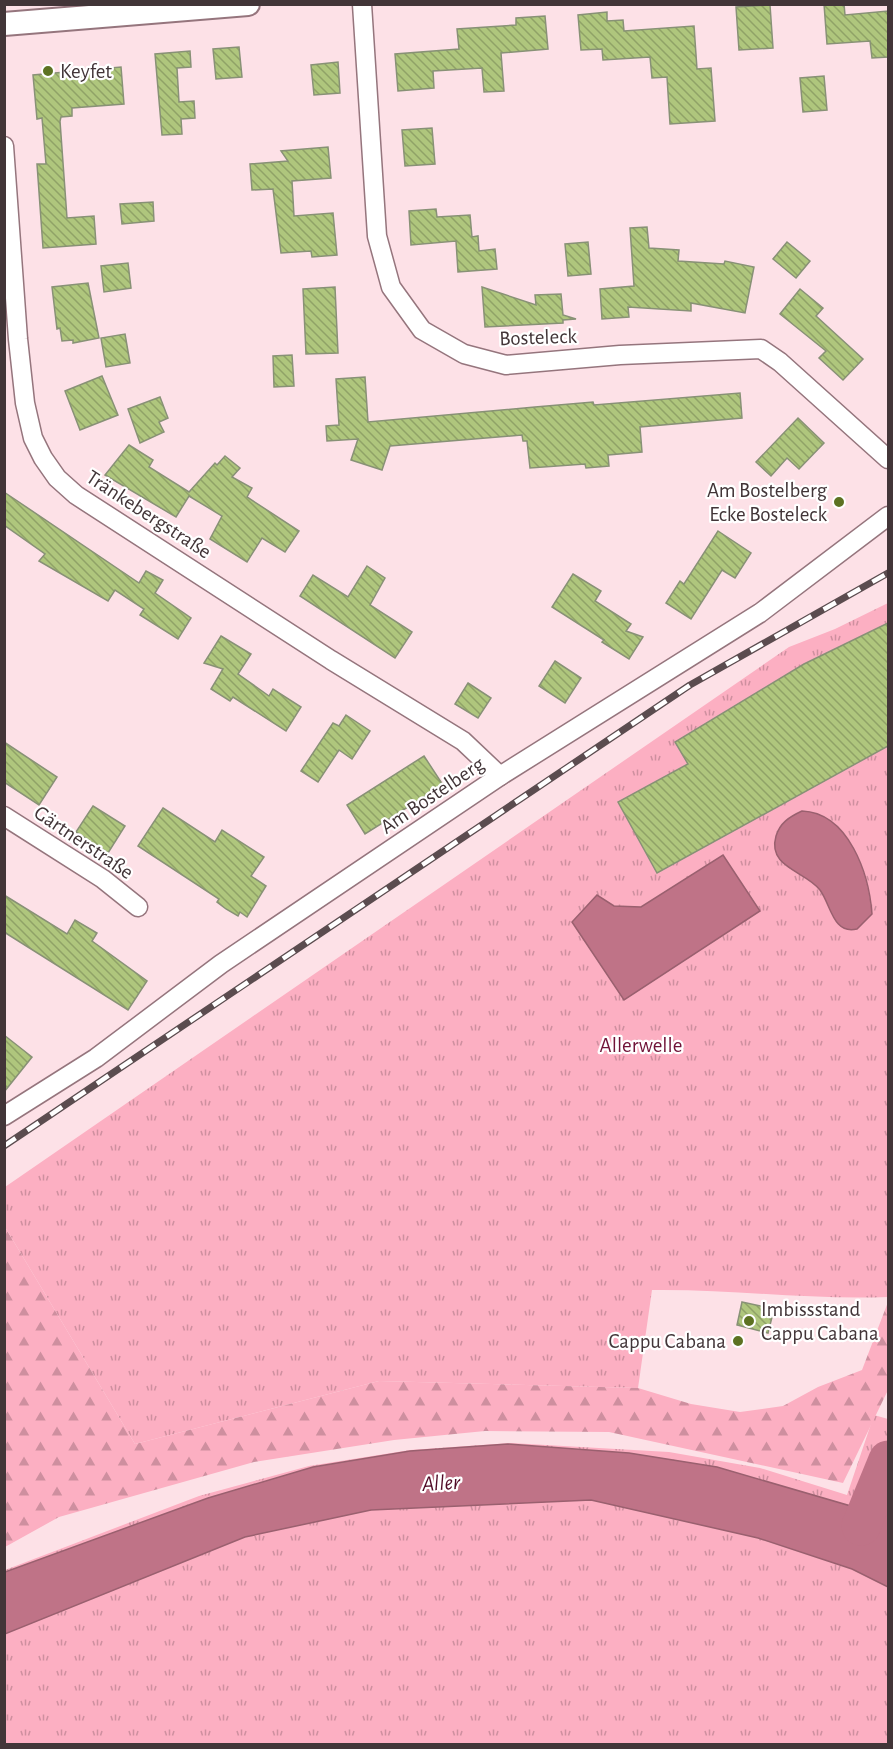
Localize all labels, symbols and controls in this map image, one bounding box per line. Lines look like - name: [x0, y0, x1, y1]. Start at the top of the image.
- place label: Keyfet: [60, 61, 112, 82]
- marker: Keyfet: [41, 64, 55, 78]
- street label: Bosteleck: [499, 326, 578, 349]
- street label: Tränkebergstraße: [82, 466, 215, 563]
- place label: Am Bostelberg Ecke Bosteleck: [707, 480, 828, 525]
- marker: Am Bostelberg Ecke Bosteleck: [832, 495, 846, 509]
- street label: Am Bostelberg: [377, 753, 489, 838]
- street label: Gärtnerstraße: [30, 802, 137, 883]
- park label: Allerwelle: [600, 1035, 682, 1056]
- place label: Imbissstand Cappu Cabana: [761, 1299, 879, 1344]
- marker: Imbissstand Cappu Cabana: [742, 1314, 756, 1328]
- place label: Cappu Cabana: [608, 1331, 726, 1352]
- marker: Cappu Cabana: [731, 1334, 745, 1348]
- water label: Aller: [420, 1471, 461, 1495]

